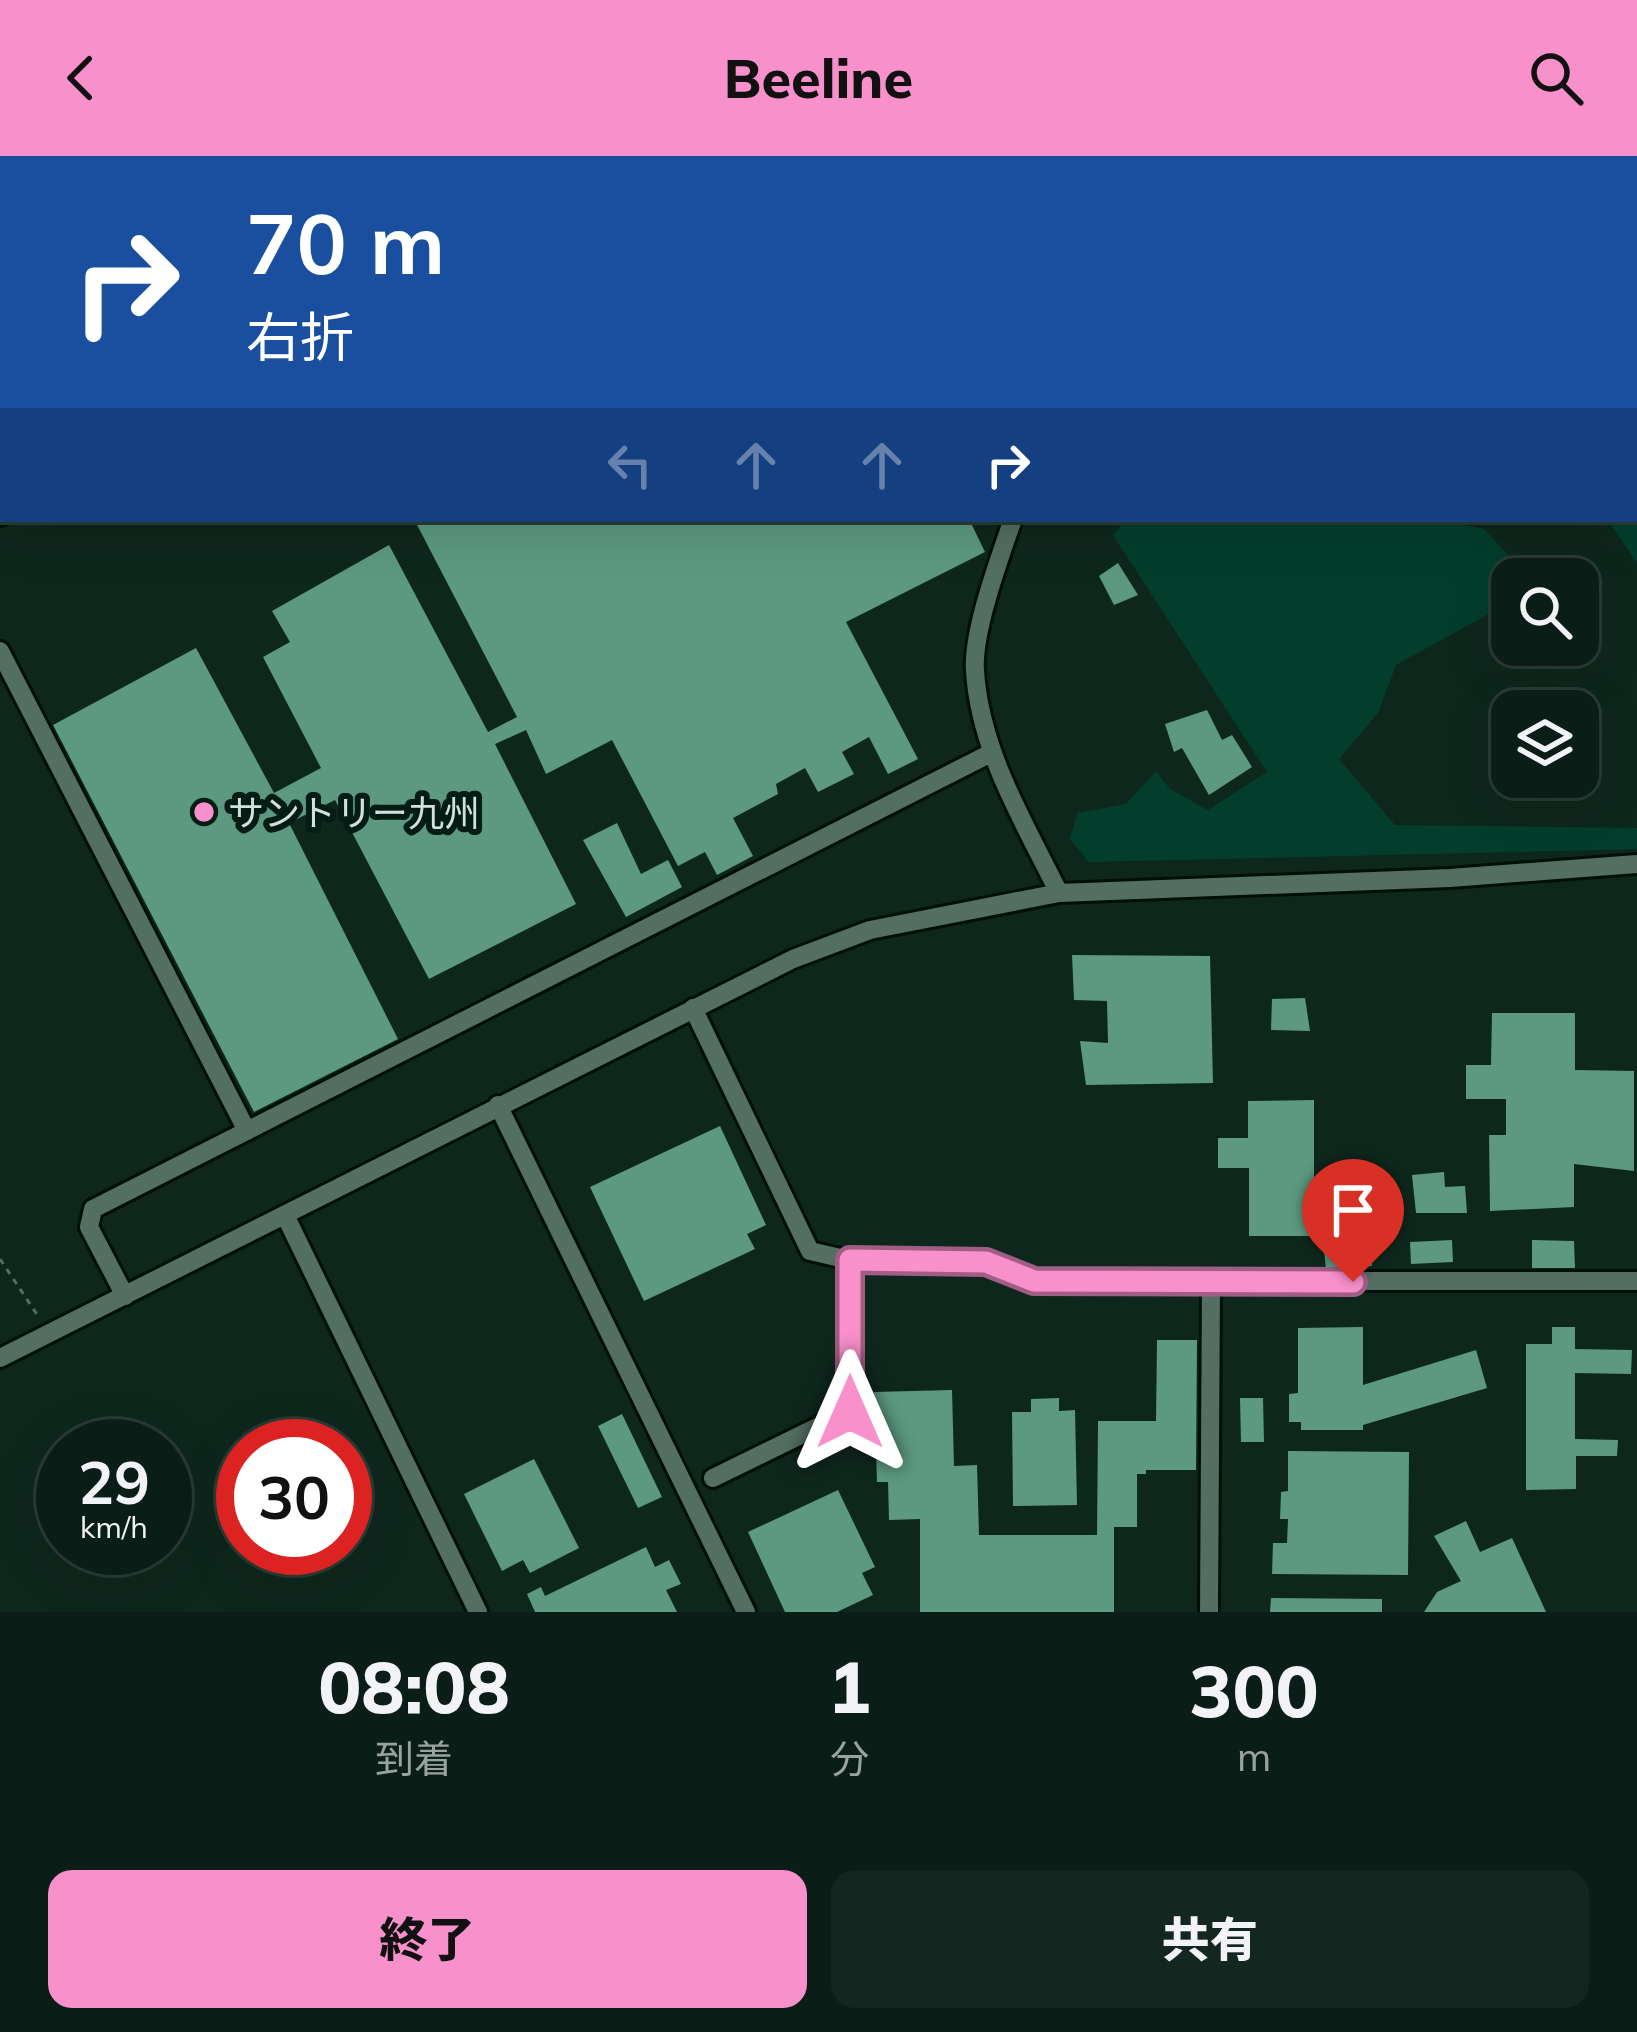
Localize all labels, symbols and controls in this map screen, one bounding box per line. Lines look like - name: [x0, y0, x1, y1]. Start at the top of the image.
- text: Beeline: [724, 44, 913, 112]
- icon: back: [48, 45, 114, 111]
- icon: search: [1523, 45, 1589, 111]
- text: 70 m: [246, 190, 445, 295]
- icon: right: [48, 204, 204, 360]
- text: 右折: [246, 303, 354, 371]
- icon: left: [597, 432, 663, 498]
- icon: ahead: [723, 432, 789, 498]
- icon: ahead: [849, 432, 915, 498]
- icon: right: [975, 432, 1041, 498]
- map controls: [1491, 558, 1599, 798]
- button: search: [1491, 558, 1599, 666]
- button: layers: [1491, 690, 1599, 798]
- place label: サントリー九州: [228, 790, 480, 835]
- marker: サントリー九州: [191, 799, 217, 825]
- pin: [1302, 1159, 1404, 1282]
- icon: arrive: [1320, 1177, 1386, 1243]
- position arrow: [787, 1349, 913, 1475]
- speed limit sign: 30: [216, 1419, 372, 1575]
- text: 29: [78, 1444, 150, 1519]
- text: km/h: [80, 1508, 148, 1546]
- text: 08:08: [318, 1641, 510, 1731]
- text: 1: [828, 1641, 871, 1731]
- text: 300: [1189, 1645, 1319, 1735]
- text: m: [1237, 1732, 1271, 1781]
- text: 到着: [375, 1734, 453, 1783]
- text: 分: [830, 1734, 869, 1783]
- button: 終了: [48, 1870, 807, 2008]
- button: 共有: [831, 1870, 1589, 2008]

